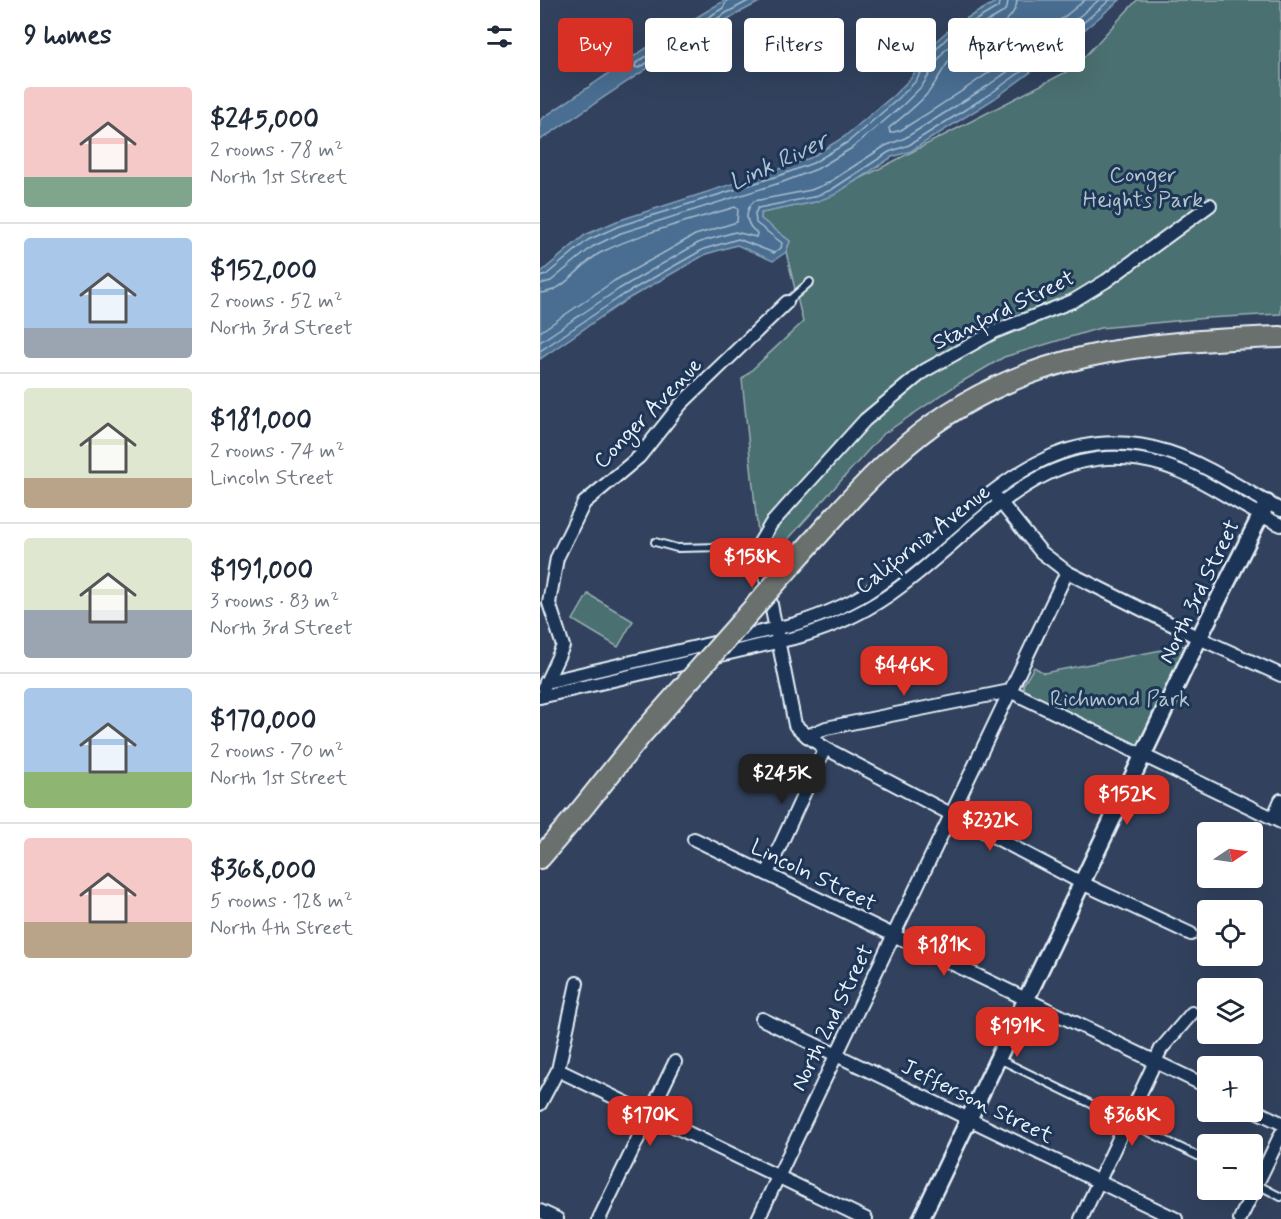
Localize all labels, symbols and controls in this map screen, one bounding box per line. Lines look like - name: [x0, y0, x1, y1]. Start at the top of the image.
- chip: Buy: [558, 18, 633, 72]
- chip: Rent: [645, 18, 732, 72]
- chip: Filters: [744, 18, 844, 72]
- chip: New: [856, 18, 936, 72]
- chip: Apartment: [948, 18, 1085, 72]
- text: 9 homes: [24, 19, 112, 53]
- icon: filters: [483, 20, 516, 53]
- text: $245,000: [210, 103, 319, 137]
- icon: home: [72, 111, 144, 183]
- water label: Link River: [724, 124, 836, 199]
- text: 2 rooms · 78 m²: [210, 137, 343, 164]
- park label: Conger Heights Park: [1083, 162, 1203, 216]
- text: North 1st Street: [210, 164, 347, 191]
- text: $152,000: [210, 254, 317, 288]
- icon: home: [72, 262, 144, 334]
- street label: Stanford Street: [928, 264, 1080, 359]
- text: 2 rooms · 52 m²: [210, 288, 343, 315]
- text: North 3rd Street: [210, 315, 353, 342]
- street label: Conger Avenue: [588, 352, 711, 477]
- text: $181,000: [210, 404, 312, 438]
- icon: home: [72, 412, 144, 484]
- text: 2 rooms · 74 m²: [210, 438, 344, 465]
- text: Lincoln Street: [210, 465, 334, 492]
- street label: California Avenue: [850, 478, 998, 603]
- street label: North 3rd Street: [1153, 515, 1247, 669]
- pin: $158K: [710, 538, 794, 589]
- text: $158K: [724, 544, 780, 571]
- text: $191,000: [210, 554, 313, 588]
- icon: home: [72, 562, 144, 634]
- text: 3 rooms · 83 m²: [210, 588, 339, 615]
- text: North 3rd Street: [210, 615, 353, 642]
- pin: $446K: [862, 646, 946, 697]
- text: $446K: [874, 652, 934, 679]
- park label: Richmond Park: [1050, 686, 1190, 714]
- text: $170,000: [210, 704, 316, 738]
- icon: home: [72, 712, 144, 784]
- text: 2 rooms · 70 m²: [210, 738, 344, 765]
- pin: $245K: [740, 754, 824, 805]
- text: $245K: [753, 760, 811, 787]
- text: North 1st Street: [210, 765, 347, 792]
- pin: $152K: [1085, 775, 1169, 826]
- text: $152K: [1098, 781, 1156, 808]
- pin: $232K: [948, 801, 1032, 852]
- text: $232K: [962, 807, 1018, 834]
- north arrow: [1197, 822, 1263, 888]
- map controls: [1197, 822, 1263, 1200]
- street label: Lincoln Street: [746, 833, 881, 918]
- text: $368,000: [210, 854, 316, 888]
- icon: home: [72, 862, 144, 934]
- text: 5 rooms · 128 m²: [210, 888, 353, 915]
- button: locate: [1197, 900, 1263, 966]
- text: North 4th Street: [210, 915, 353, 942]
- pin: $181K: [902, 926, 986, 977]
- text: $181K: [917, 932, 971, 959]
- street label: North 2nd Street: [785, 940, 880, 1096]
- button: layers: [1197, 978, 1263, 1044]
- pin: $191K: [975, 1007, 1059, 1058]
- text: $191K: [990, 1013, 1044, 1040]
- street label: Jefferson Street: [897, 1053, 1058, 1151]
- button: +: [1197, 1056, 1263, 1122]
- pin: $170K: [608, 1096, 692, 1147]
- pin: $368K: [1090, 1096, 1174, 1147]
- text: $170K: [622, 1102, 678, 1129]
- text: $368K: [1104, 1102, 1160, 1129]
- button: −: [1197, 1134, 1263, 1200]

